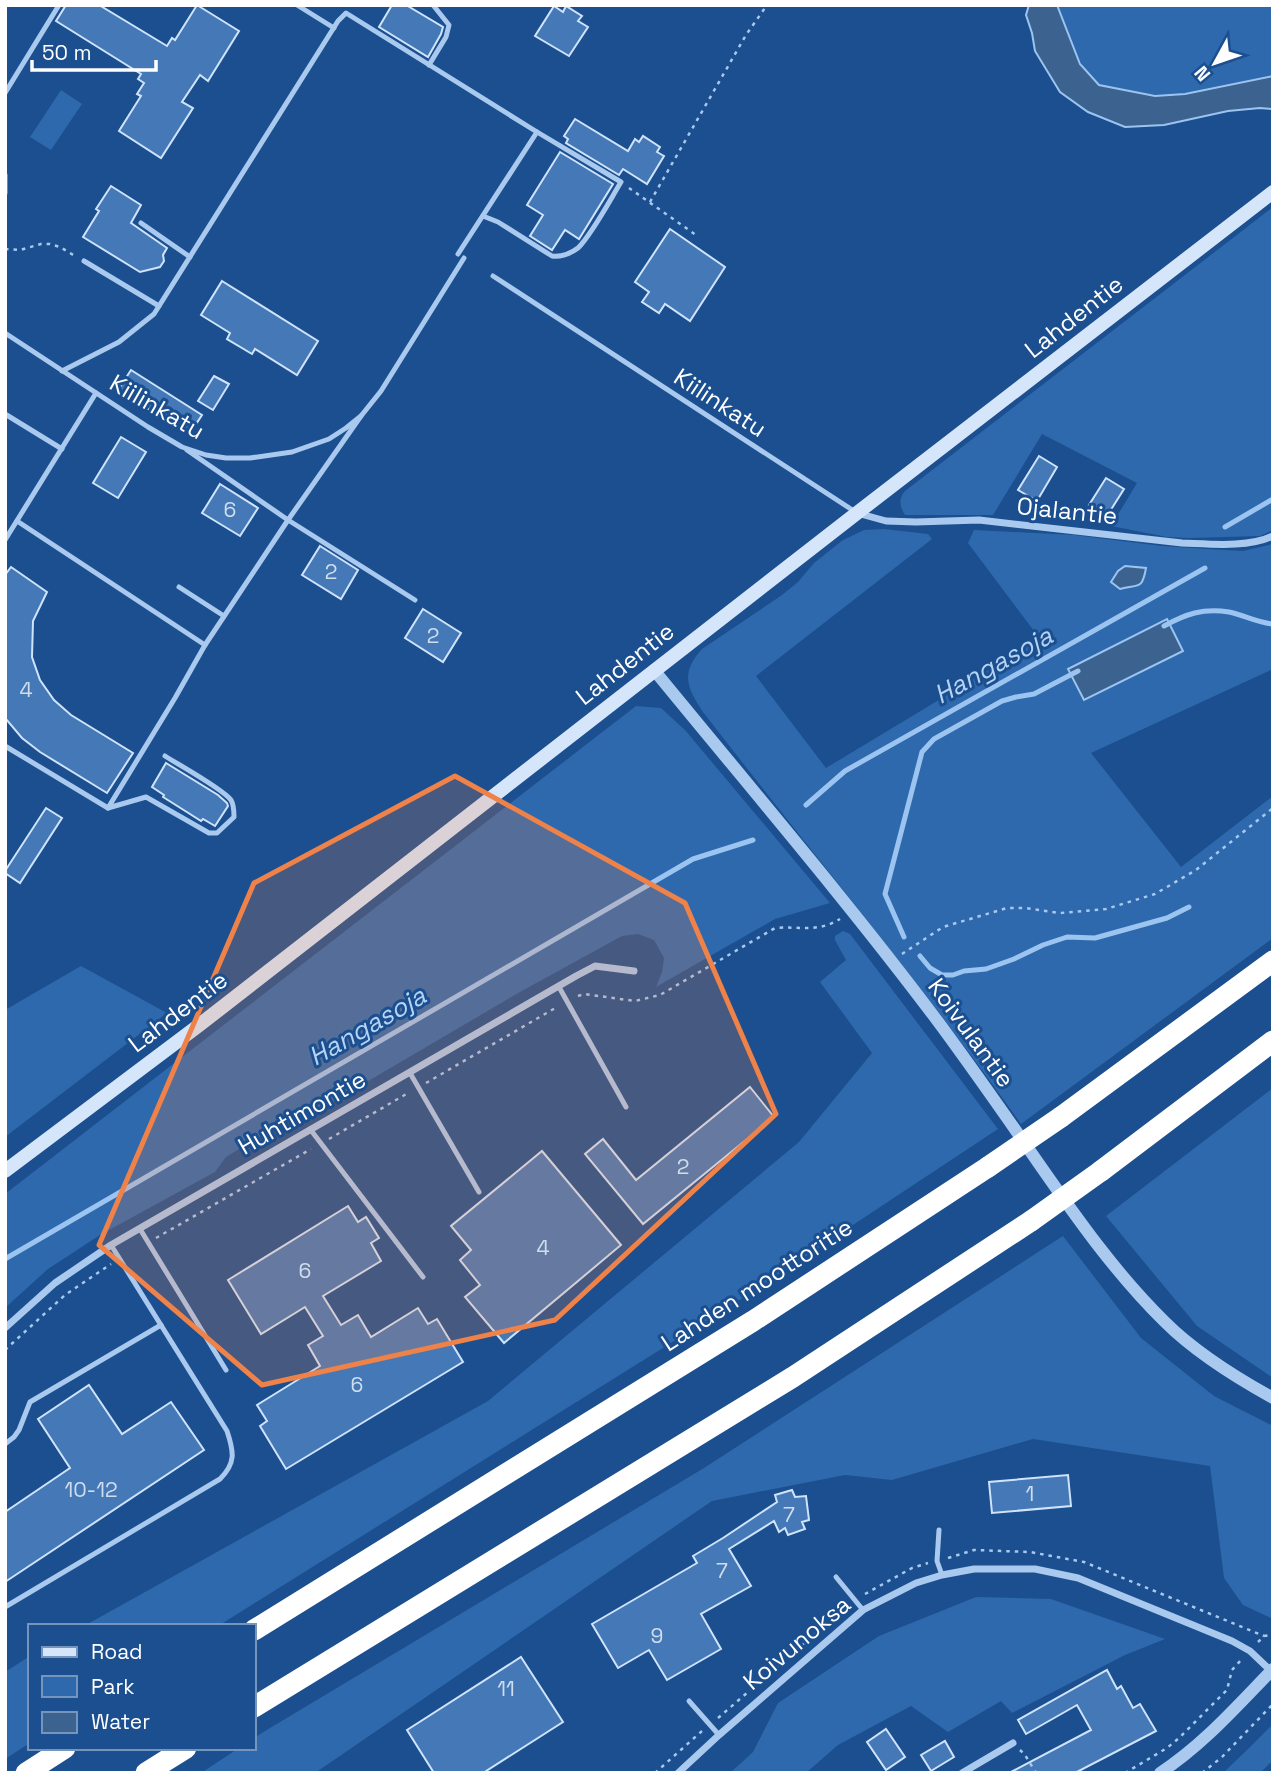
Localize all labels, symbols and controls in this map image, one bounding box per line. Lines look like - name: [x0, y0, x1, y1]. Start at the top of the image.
- scale bar: [32, 28, 156, 72]
- north arrow: [1180, 28, 1250, 98]
- text: 50 m: [42, 39, 92, 66]
- text: N: [1189, 61, 1216, 87]
- street label: Lahdentie: [1018, 268, 1129, 365]
- street label: Kiilinkatu: [668, 361, 772, 444]
- street label: Kiilinkatu: [104, 367, 210, 446]
- street label: Ojalantie: [1015, 490, 1119, 531]
- house number: 6: [224, 496, 236, 523]
- house number: 2: [325, 558, 337, 585]
- street label: Lahdentie: [569, 615, 680, 712]
- water label: Hangasoja: [928, 618, 1059, 712]
- house number: 2: [427, 622, 439, 649]
- house number: 4: [19, 676, 33, 703]
- street label: Lahdentie: [122, 964, 234, 1059]
- street label: Koivulantie: [921, 972, 1021, 1093]
- water label: Hangasoja: [302, 978, 433, 1073]
- street label: Huhtimontie: [232, 1063, 371, 1162]
- house number: 2: [677, 1153, 689, 1180]
- street label: Lahden moottoritie: [655, 1211, 858, 1358]
- house number: 4: [536, 1234, 550, 1261]
- house number: 6: [299, 1257, 311, 1284]
- house number: 6: [351, 1371, 363, 1398]
- house number: 10-12: [64, 1476, 118, 1503]
- house number: 1: [1026, 1480, 1034, 1507]
- house number: 7: [783, 1501, 795, 1528]
- house number: 7: [716, 1557, 728, 1584]
- street label: Koivunoksa: [737, 1589, 857, 1697]
- house number: 9: [651, 1622, 663, 1649]
- legend: [28, 1624, 256, 1750]
- text: Road: [91, 1638, 143, 1665]
- text: Park: [91, 1673, 135, 1700]
- house number: 11: [497, 1675, 515, 1702]
- text: Water: [91, 1708, 150, 1735]

